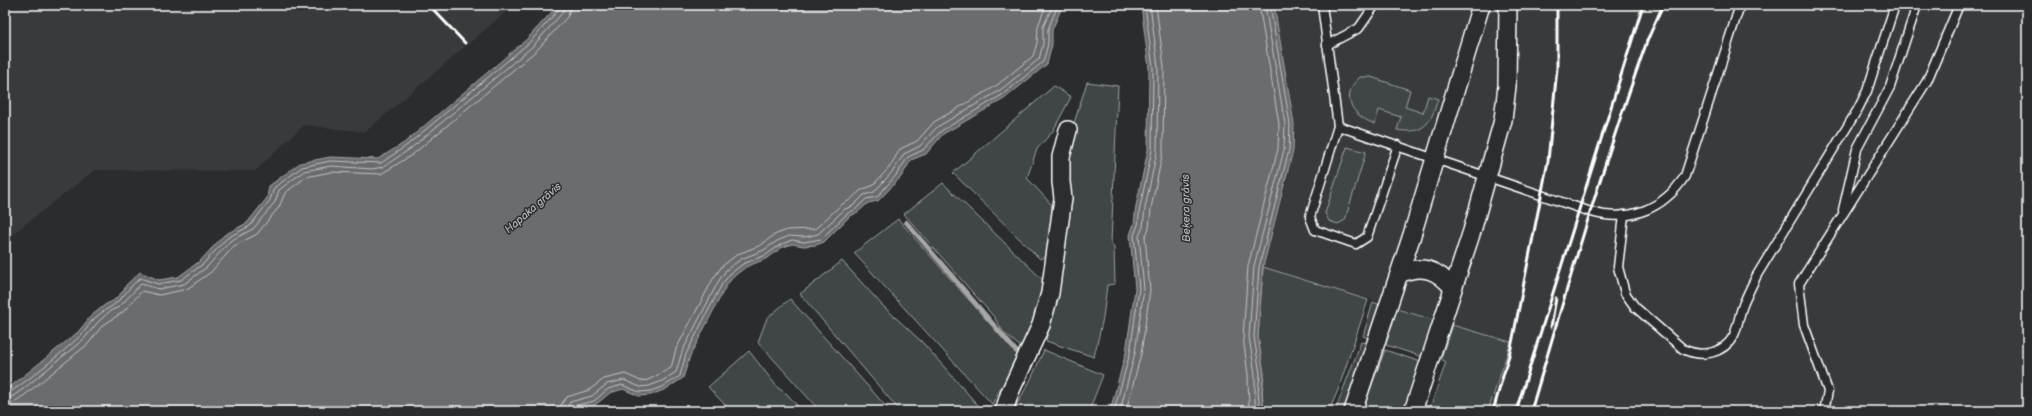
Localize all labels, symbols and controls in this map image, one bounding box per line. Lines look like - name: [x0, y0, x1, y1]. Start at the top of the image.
- water label: Beķera grāvis: [1179, 173, 1193, 242]
- water label: Hapaka grāvis: [502, 180, 564, 236]

